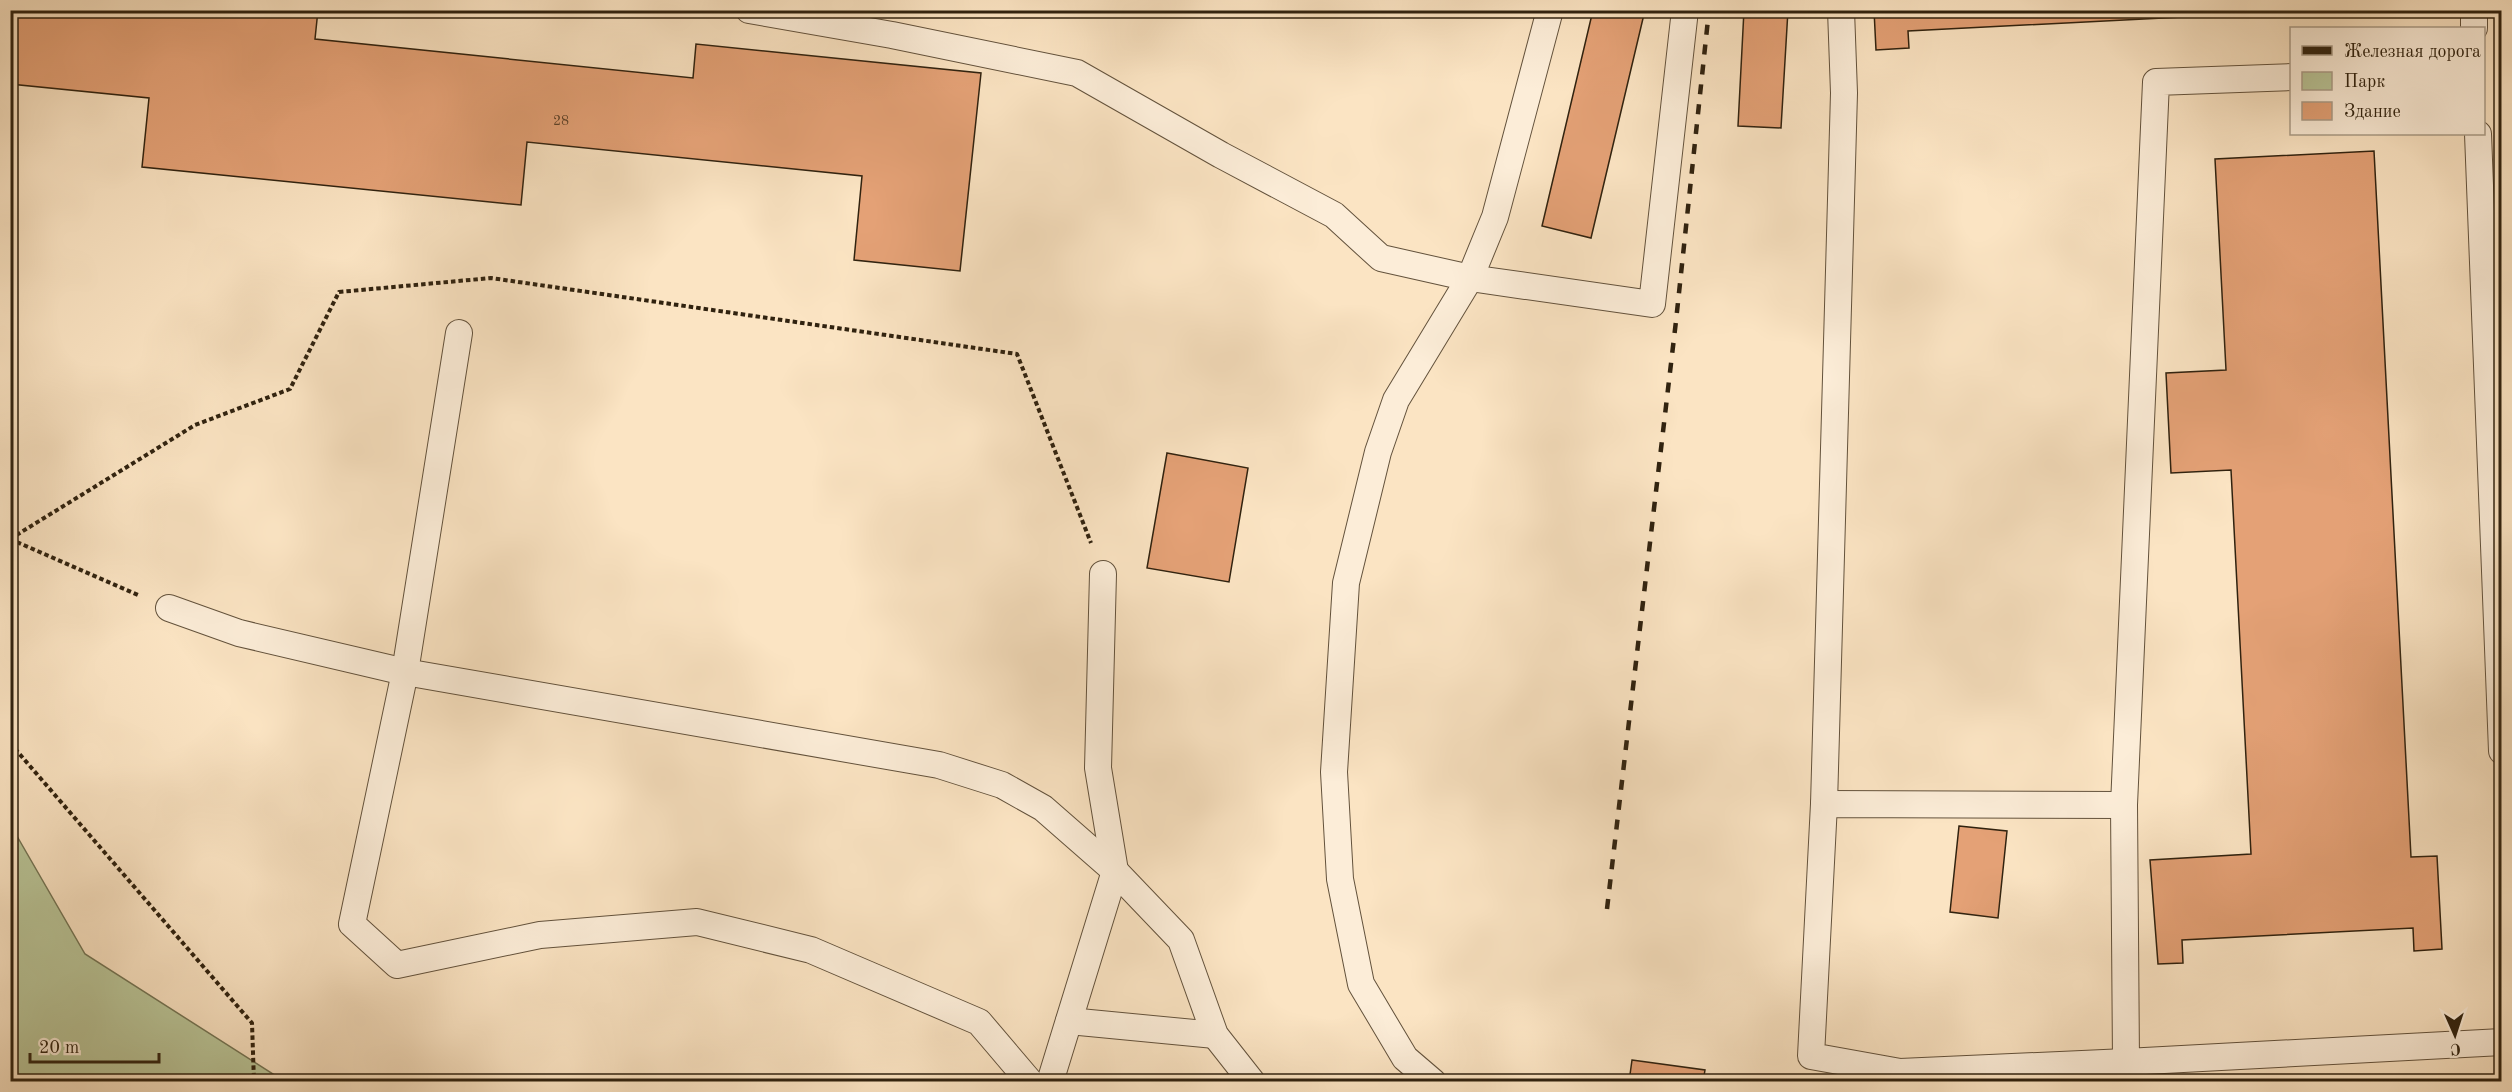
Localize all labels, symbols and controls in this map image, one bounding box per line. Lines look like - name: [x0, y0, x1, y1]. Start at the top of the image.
- legend: [2290, 27, 2485, 135]
- text: Железная дорога: [2344, 43, 2481, 61]
- text: Парк: [2344, 73, 2385, 91]
- text: Здание: [2344, 103, 2401, 121]
- house number: 28: [553, 114, 569, 128]
- north arrow: [2425, 1005, 2485, 1065]
- scale bar: [30, 1026, 159, 1064]
- text: 20 m: [39, 1039, 79, 1057]
- text: С: [2450, 1040, 2461, 1056]

